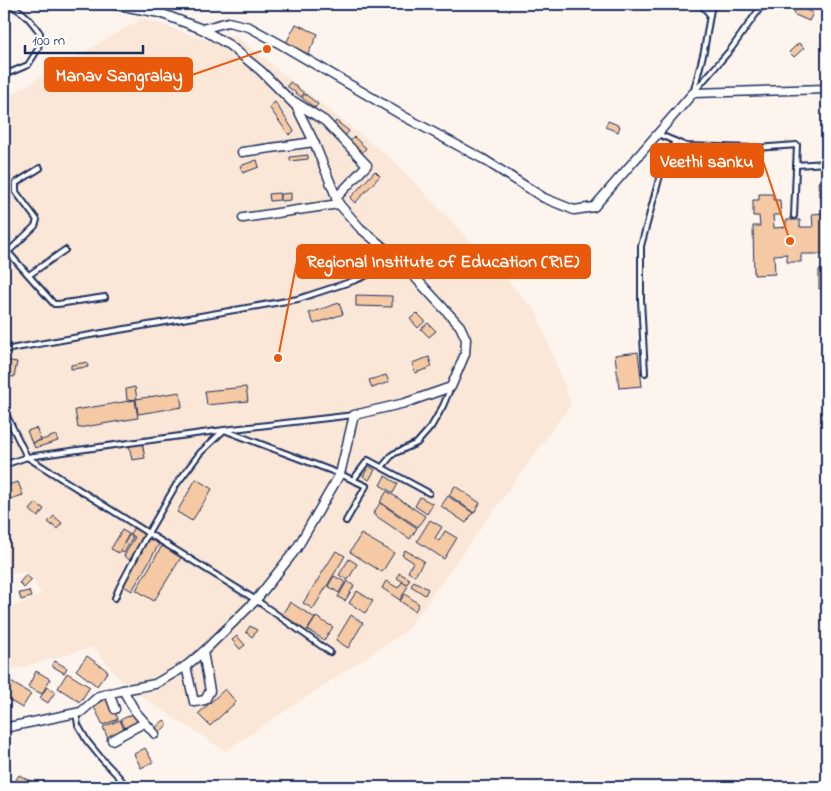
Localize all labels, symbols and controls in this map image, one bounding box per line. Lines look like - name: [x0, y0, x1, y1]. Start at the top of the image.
- scale bar: [25, 22, 142, 54]
- text: 100 m: [32, 30, 65, 52]
- callout: Manav Sangralay: [45, 58, 192, 91]
- text: Manav Sangralay: [56, 64, 183, 91]
- callout: Veethi sanku: [651, 144, 763, 177]
- text: Veethi sanku: [660, 150, 753, 176]
- callout: Regional Institute of Education (RIE): [297, 245, 590, 278]
- text: Regional Institute of Education (RIE): [307, 250, 580, 277]

